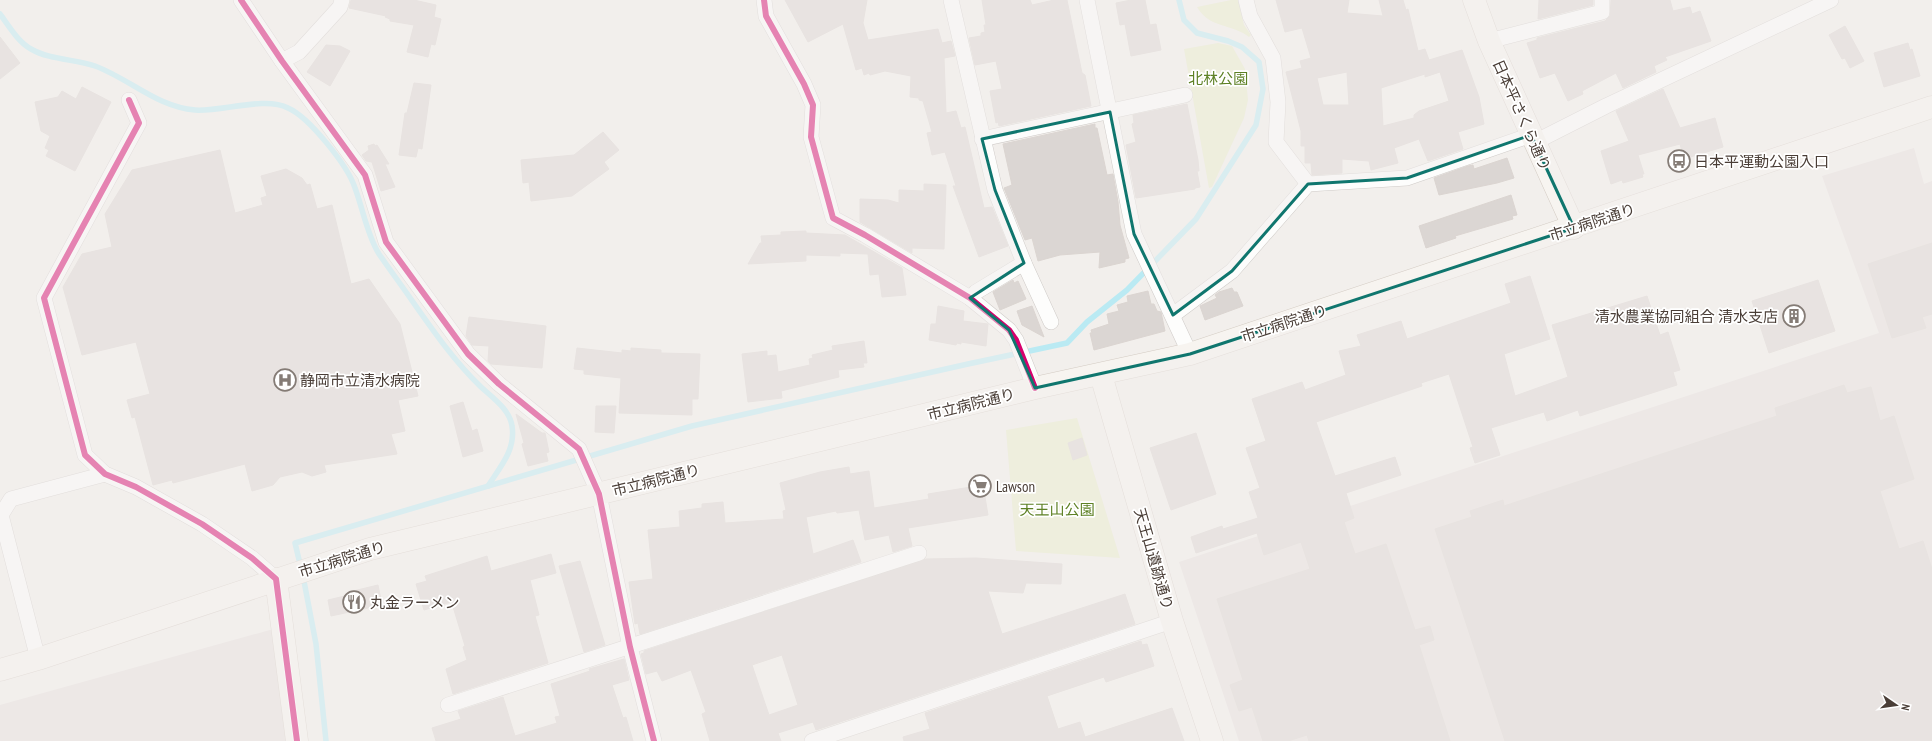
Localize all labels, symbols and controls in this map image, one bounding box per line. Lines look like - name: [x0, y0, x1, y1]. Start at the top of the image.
- street label: 日本平さくら通り: [1489, 56, 1555, 174]
- park label: 北林公園: [1188, 69, 1248, 88]
- bus stop icon: 日本平運動公園入口: [1666, 148, 1692, 174]
- place label: 日本平運動公園入口: [1694, 152, 1829, 171]
- street label: 市立病院通り: [1546, 199, 1638, 245]
- street label: 市立病院通り: [1238, 300, 1330, 346]
- building icon: 清水農業協同組合 清水支店: [1781, 303, 1807, 329]
- place label: 清水農業協同組合 清水支店: [1595, 307, 1778, 326]
- hospital icon: 静岡市立清水病院: [272, 367, 298, 393]
- place label: 静岡市立清水病院: [300, 371, 420, 390]
- street label: 市立病院通り: [925, 384, 1017, 424]
- street label: 市立病院通り: [610, 460, 702, 500]
- supermarket icon: Lawson: [967, 473, 993, 499]
- place label: Lawson: [996, 477, 1035, 496]
- park label: 天王山公園: [1019, 500, 1095, 519]
- street label: 天王山遺跡通り: [1130, 506, 1178, 612]
- street label: 市立病院通り: [296, 537, 388, 581]
- restaurant icon: 丸金ラーメン: [341, 589, 367, 615]
- place label: 丸金ラーメン: [370, 593, 459, 612]
- north arrow: [1876, 685, 1916, 725]
- text: N: [1898, 703, 1913, 712]

